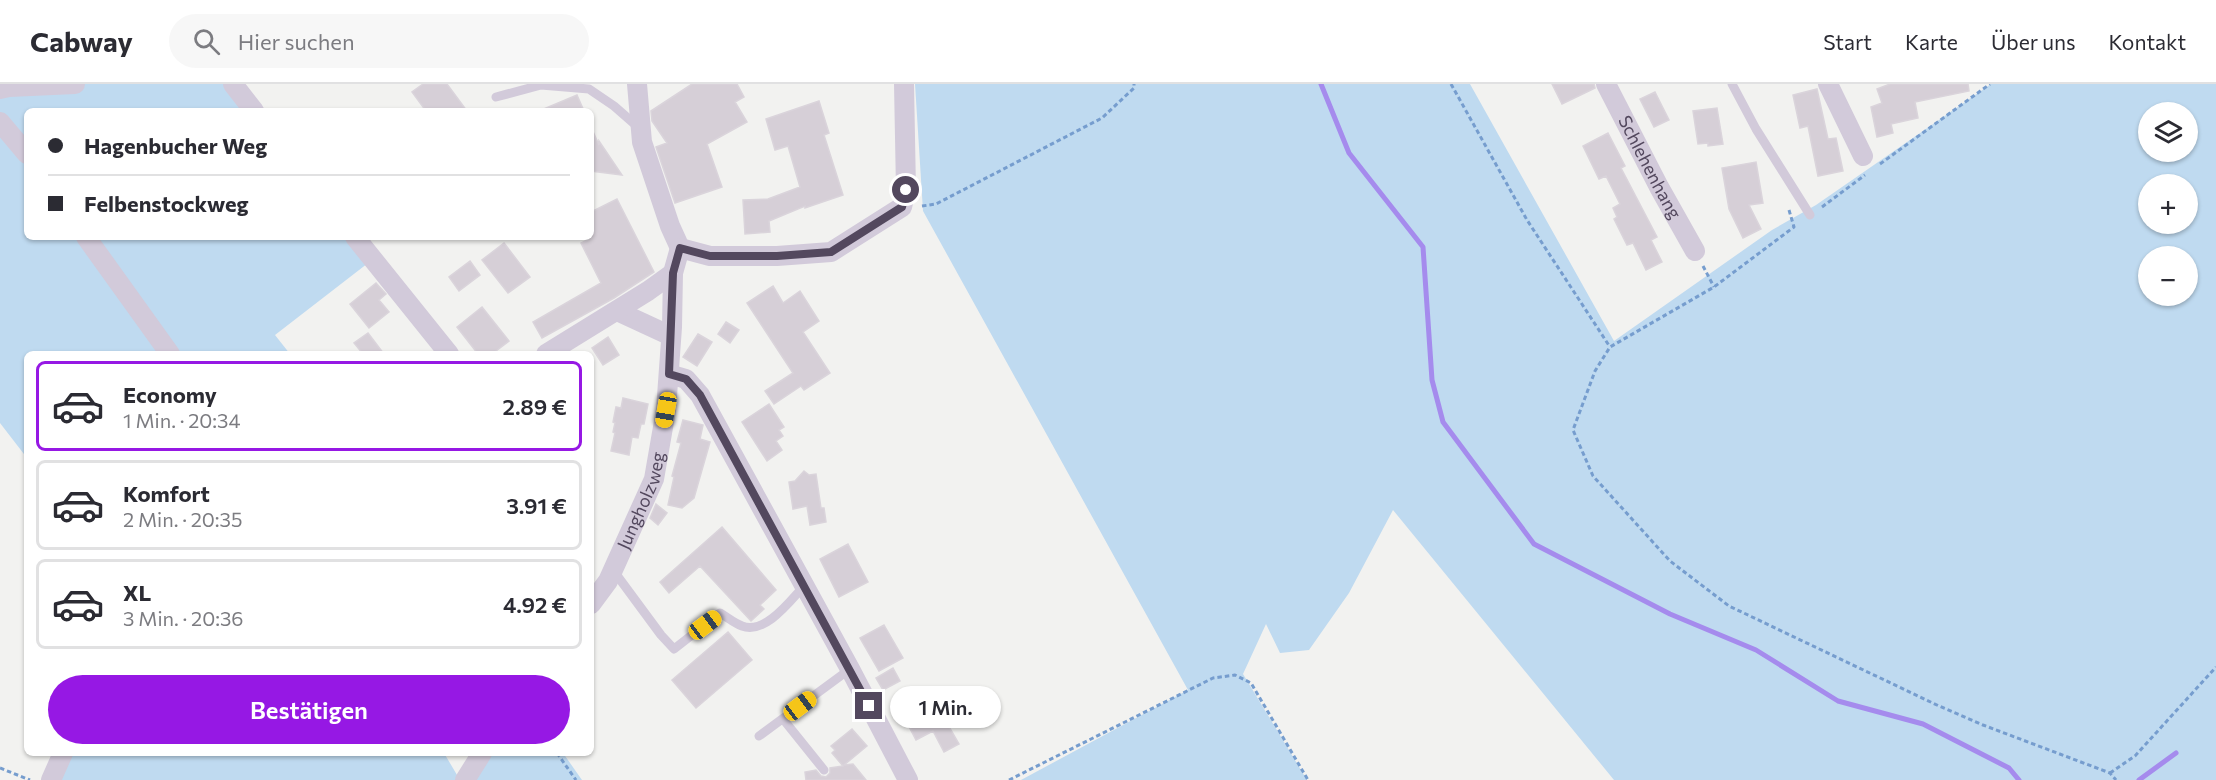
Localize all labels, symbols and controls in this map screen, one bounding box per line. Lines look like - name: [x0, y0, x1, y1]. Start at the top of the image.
- search box: [169, 14, 589, 68]
- text: Cabway: [30, 24, 133, 58]
- icon: search: [190, 25, 223, 58]
- text: Hier suchen: [238, 28, 355, 55]
- text: Start: [1823, 29, 1872, 54]
- text: Karte: [1905, 29, 1958, 54]
- text: Über uns: [1991, 29, 2075, 54]
- text: Kontakt: [2108, 29, 2186, 54]
- map controls: [2138, 102, 2198, 306]
- button: layers: [2138, 102, 2198, 162]
- street label: Schlehenhang: [1614, 111, 1687, 223]
- text: Hagenbucher Weg: [84, 132, 267, 159]
- button: +: [2138, 174, 2198, 234]
- route start: [892, 176, 919, 203]
- text: Felbenstockweg: [84, 190, 249, 217]
- button: −: [2138, 246, 2198, 306]
- icon: car: [51, 379, 105, 433]
- text: Economy: [123, 381, 217, 408]
- car: [654, 391, 678, 429]
- text: 2.89 €: [503, 393, 567, 420]
- text: 1 Min. · 20:34: [123, 408, 240, 432]
- street label: Jungholzweg: [612, 450, 669, 553]
- icon: car: [51, 478, 105, 532]
- text: Komfort: [123, 480, 210, 507]
- text: 3.91 €: [506, 492, 567, 519]
- text: 2 Min. · 20:35: [123, 507, 242, 531]
- icon: car: [51, 577, 105, 631]
- text: XL: [123, 579, 151, 606]
- text: 4.92 €: [503, 591, 567, 618]
- text: 3 Min. · 20:36: [123, 606, 243, 630]
- car: [685, 607, 725, 643]
- button: Bestätigen: [48, 675, 570, 744]
- callout: 1 Min.: [890, 685, 1001, 727]
- car: [780, 688, 820, 724]
- route end: [855, 692, 882, 719]
- text: 1 Min.: [919, 695, 973, 719]

